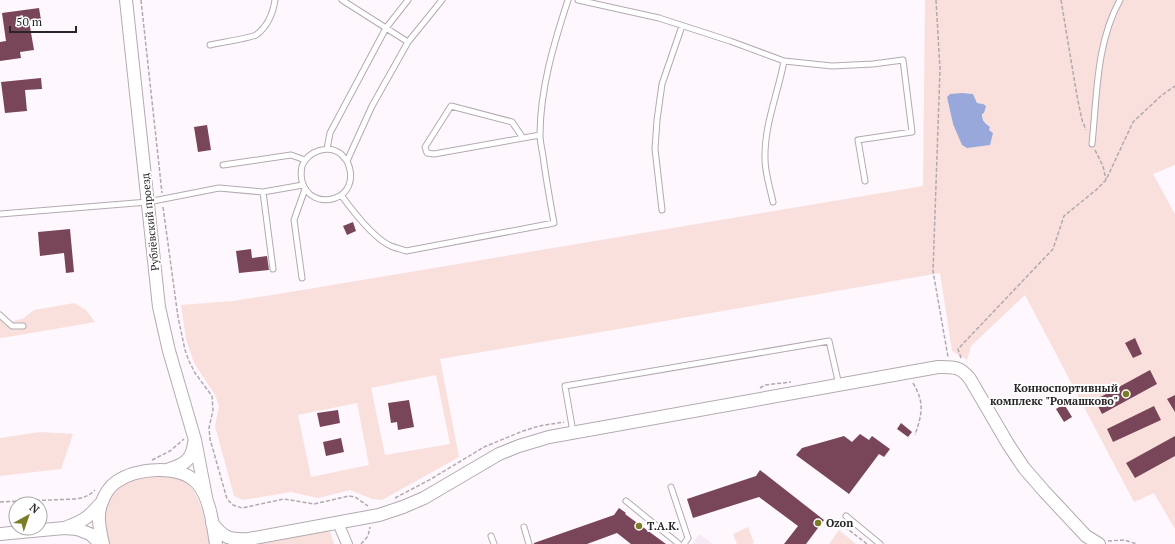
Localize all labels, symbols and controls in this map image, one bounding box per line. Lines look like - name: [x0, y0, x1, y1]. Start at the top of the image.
- scale bar: [10, 8, 76, 34]
- text: 50 m: [16, 14, 43, 29]
- street label: Рублёвский проезд: [138, 172, 162, 272]
- place label: Конноспортивный комплекс "Ромашково": [990, 381, 1119, 408]
- marker: Конноспортивный комплекс "Ромашково": [1121, 389, 1131, 399]
- north arrow: [8, 496, 48, 536]
- text: N: [27, 500, 43, 517]
- place label: Ozon: [826, 516, 853, 530]
- marker: Ozon: [813, 518, 823, 528]
- place label: Т.А.К.: [647, 519, 679, 533]
- marker: Т.А.К.: [634, 521, 644, 531]

